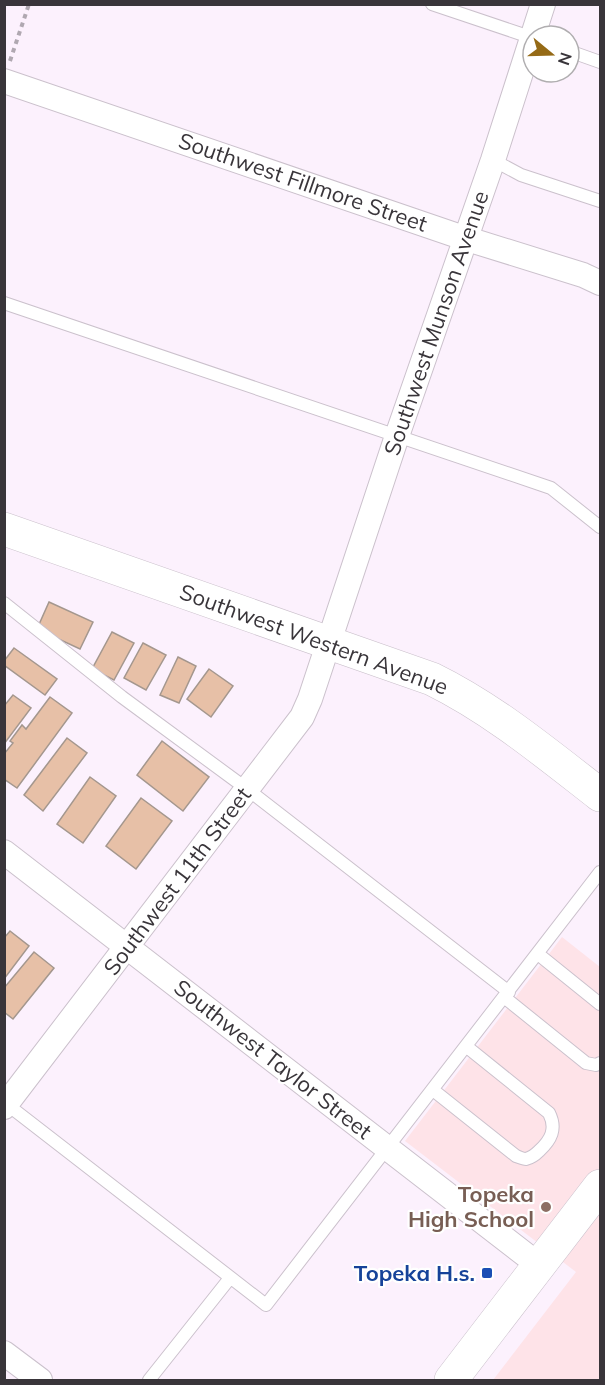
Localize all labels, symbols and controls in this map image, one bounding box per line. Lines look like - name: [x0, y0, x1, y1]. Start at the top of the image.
- north arrow: [521, 24, 581, 84]
- text: N: [554, 50, 577, 68]
- street label: Southwest Fillmore Street: [175, 126, 431, 238]
- street label: Southwest Munson Avenue: [378, 187, 494, 459]
- street label: Southwest Western Avenue: [176, 577, 452, 701]
- street label: Southwest 11th Street: [97, 781, 257, 981]
- street label: Southwest Taylor Street: [168, 973, 378, 1145]
- place label: Topeka High School: [408, 1180, 534, 1233]
- marker: Topeka High School: [539, 1200, 553, 1214]
- place label: Topeka H.s.: [354, 1259, 475, 1287]
- marker: Topeka H.s.: [480, 1266, 494, 1280]

